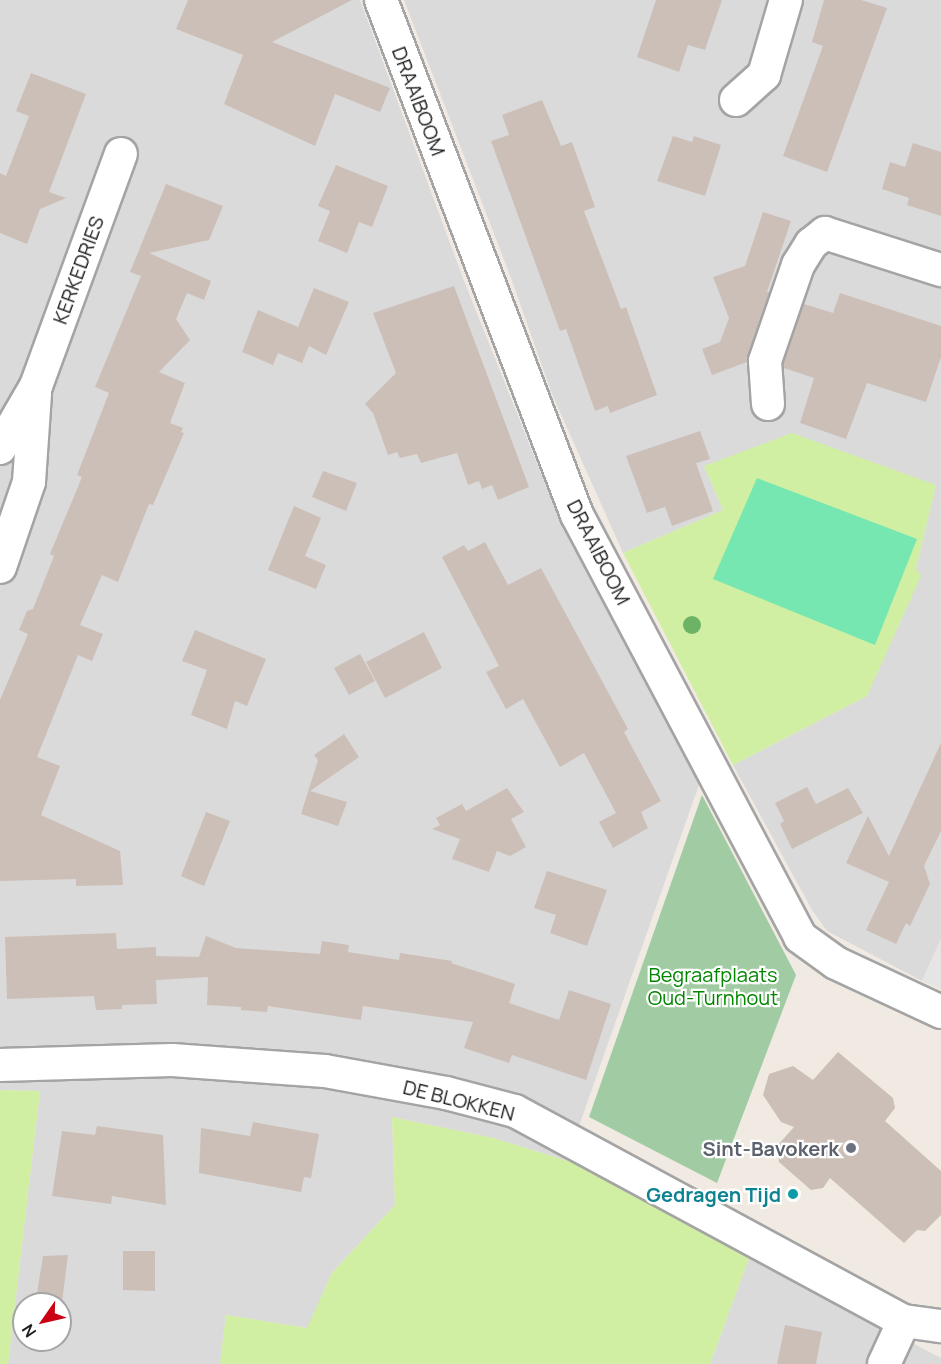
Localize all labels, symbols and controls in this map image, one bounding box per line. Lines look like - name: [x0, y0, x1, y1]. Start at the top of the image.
- street label: DRAAIBOOM: [387, 43, 451, 159]
- street label: KERKEDRIES: [47, 213, 109, 327]
- street label: DRAAIBOOM: [562, 495, 636, 609]
- park label: Begraafplaats Oud-Turnhout: [648, 963, 778, 1010]
- street label: DE BLOKKEN: [401, 1075, 517, 1125]
- place label: Sint-Bavokerk: [703, 1136, 839, 1160]
- marker: Sint-Bavokerk: [844, 1141, 858, 1155]
- place label: Gedragen Tijd: [646, 1182, 781, 1206]
- marker: Gedragen Tijd: [786, 1187, 800, 1201]
- north arrow: [12, 1292, 72, 1352]
- text: N: [16, 1320, 41, 1342]

